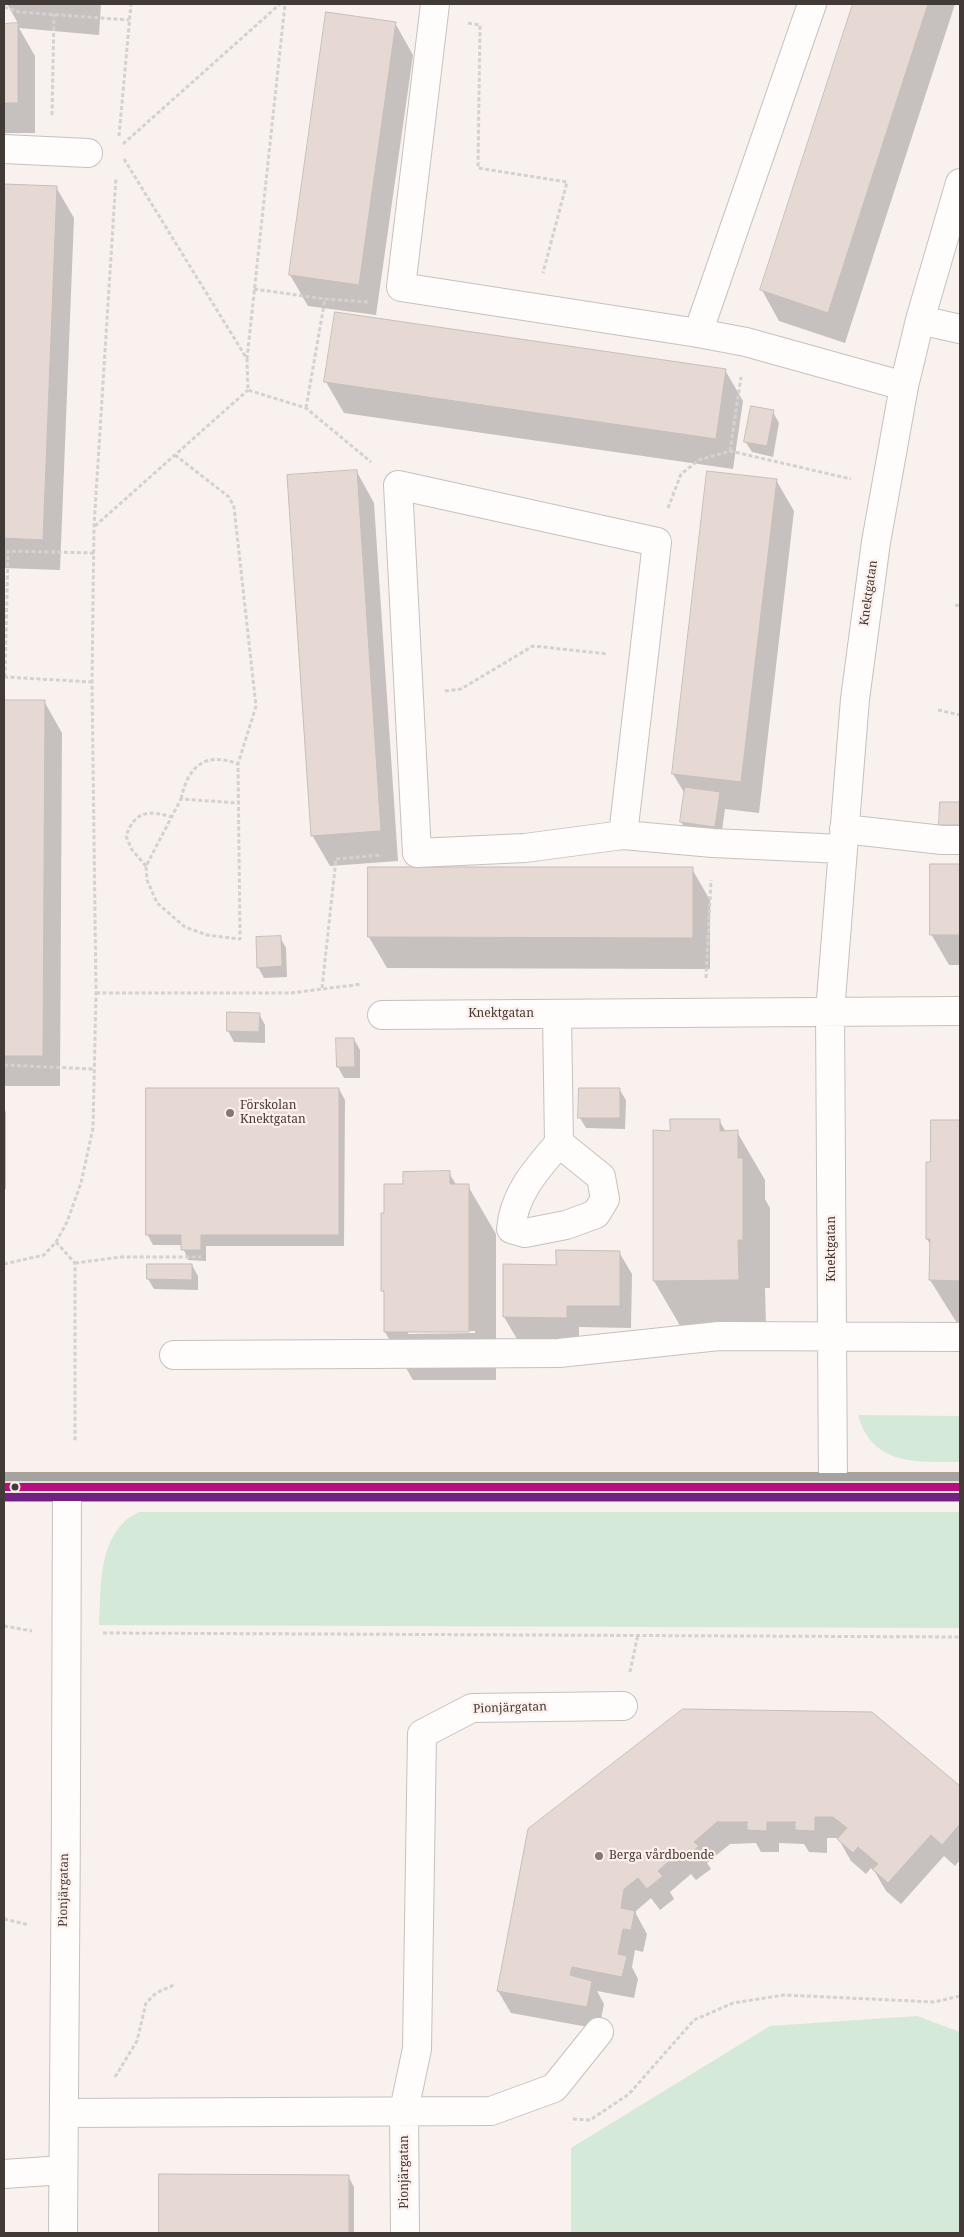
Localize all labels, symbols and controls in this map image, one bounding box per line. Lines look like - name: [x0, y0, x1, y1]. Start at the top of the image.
- street label: Knektgatan: [857, 559, 881, 627]
- street label: Knektgatan: [468, 1007, 534, 1021]
- place label: Förskolan Knektgatan: [240, 1099, 306, 1127]
- marker: Förskolan Knektgatan: [224, 1107, 236, 1119]
- street label: Knektgatan: [825, 1216, 839, 1282]
- unlabelled marker: [10, 1482, 20, 1492]
- street label: Pionjärgatan: [473, 1700, 547, 1716]
- place label: Berga vårdboende: [609, 1849, 714, 1863]
- marker: Berga vårdboende: [593, 1850, 605, 1862]
- street label: Pionjärgatan: [56, 1853, 72, 1927]
- street label: Pionjärgatan: [398, 2135, 412, 2209]

